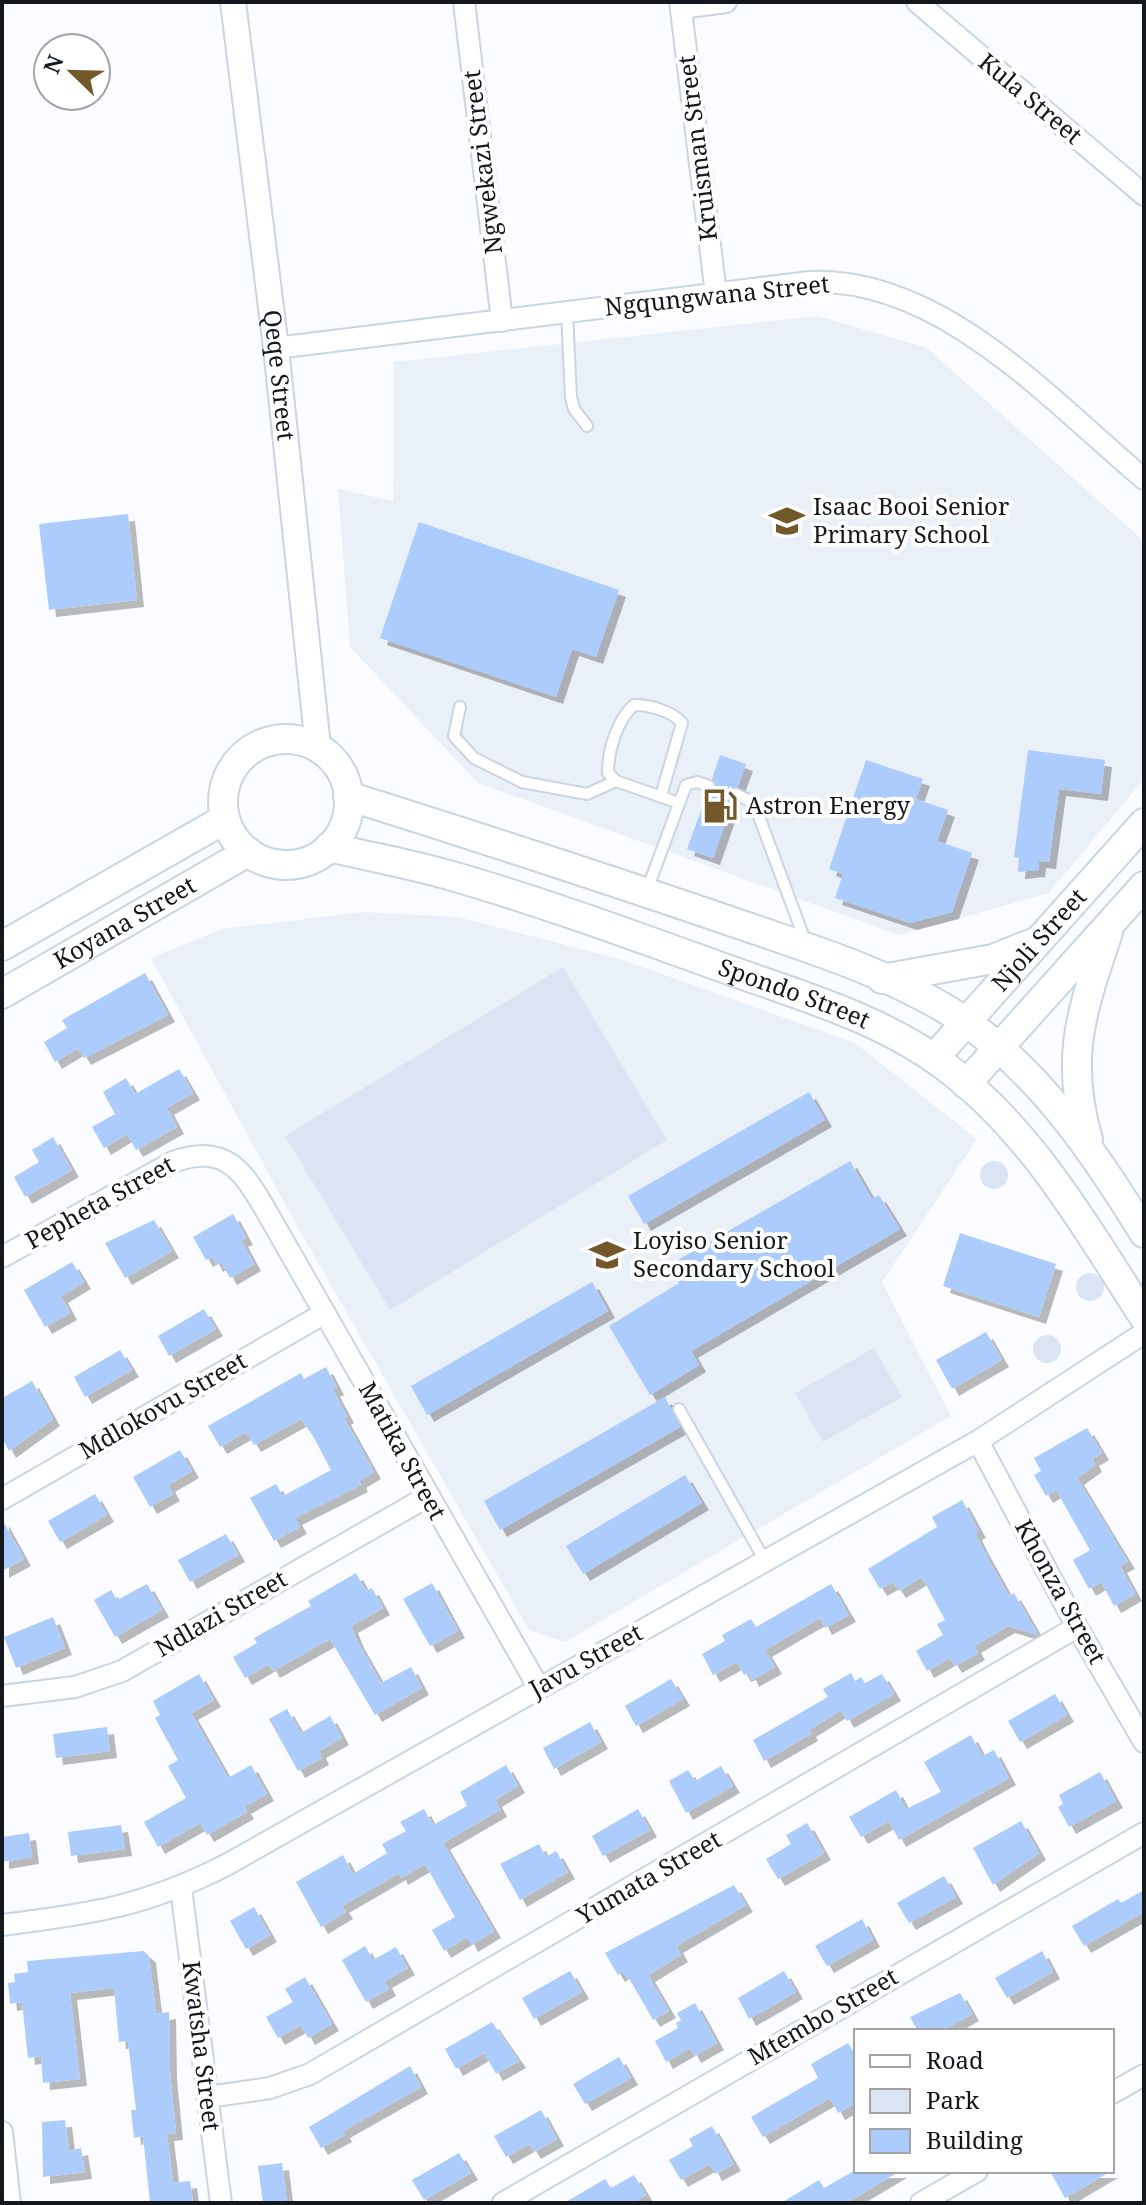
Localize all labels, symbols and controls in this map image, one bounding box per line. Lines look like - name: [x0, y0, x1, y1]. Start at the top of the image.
- north arrow: [32, 32, 112, 112]
- street label: Kula Street: [972, 45, 1090, 151]
- text: N: [35, 50, 70, 78]
- street label: Kruisman Street: [669, 54, 724, 243]
- street label: Ngwekazi Street: [454, 68, 509, 256]
- street label: Ngqungwana Street: [603, 266, 831, 323]
- street label: Qeqe Street: [256, 308, 304, 442]
- place label: Isaac Booi Senior Primary School: [813, 489, 1009, 550]
- school or university icon: Isaac Booi Senior Primary School: [768, 502, 806, 540]
- fuel station icon: Astron Energy: [701, 787, 739, 825]
- place label: Astron Energy: [746, 788, 911, 821]
- street label: Koyana Street: [47, 868, 201, 976]
- street label: Njoli Street: [983, 881, 1093, 998]
- street label: Spondo Street: [714, 949, 875, 1036]
- street label: Pepheta Street: [19, 1147, 180, 1256]
- place label: Loyiso Senior Secondary School: [633, 1223, 835, 1284]
- school or university icon: Loyiso Senior Secondary School: [588, 1236, 626, 1274]
- street label: Mdlokovu Street: [72, 1343, 252, 1466]
- street label: Matika Street: [352, 1375, 455, 1525]
- street label: Khonza Street: [1008, 1513, 1115, 1669]
- street label: Ndlazi Street: [148, 1562, 292, 1664]
- street label: Javu Street: [522, 1615, 648, 1705]
- street label: Yumata Street: [569, 1822, 726, 1932]
- street label: Kwatsha Street: [176, 1959, 229, 2133]
- street label: Mtembo Street: [741, 1959, 903, 2072]
- legend: [854, 2029, 1114, 2173]
- text: Road: [926, 2043, 984, 2076]
- text: Park: [926, 2083, 980, 2116]
- text: Building: [926, 2123, 1023, 2156]

